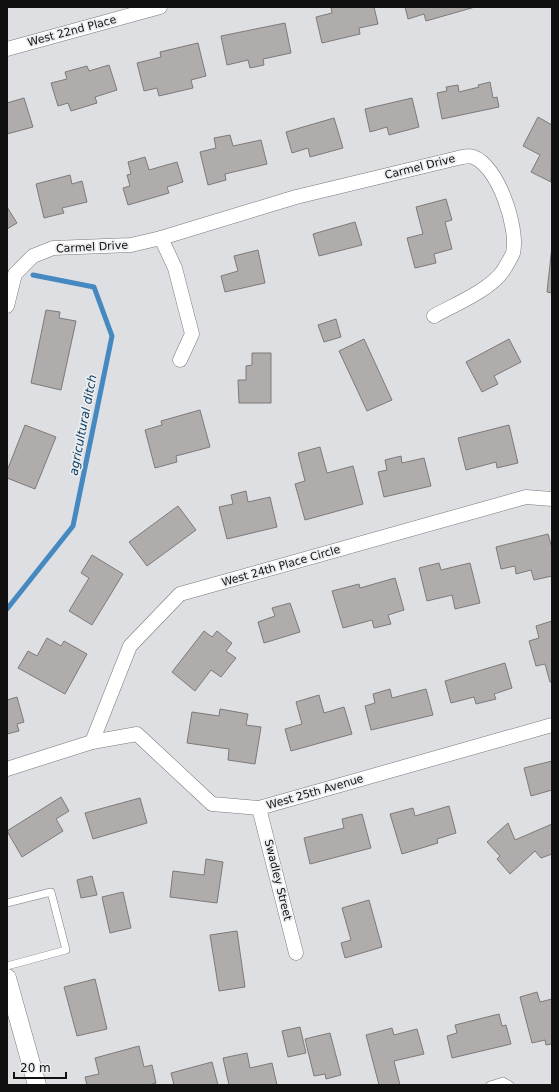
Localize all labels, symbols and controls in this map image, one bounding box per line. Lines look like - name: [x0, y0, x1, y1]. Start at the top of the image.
- street label: West 22nd Place: [26, 13, 118, 49]
- street label: Carmel Drive: [383, 152, 457, 182]
- street label: Carmel Drive: [56, 239, 129, 255]
- water label: agricultural ditch: [66, 373, 100, 477]
- street label: West 24th Place Circle: [220, 543, 342, 589]
- street label: West 25th Avenue: [265, 772, 365, 812]
- street label: Swadley Street: [262, 838, 295, 922]
- scale bar: [14, 1054, 66, 1080]
- text: 20 m: [20, 1061, 51, 1075]

